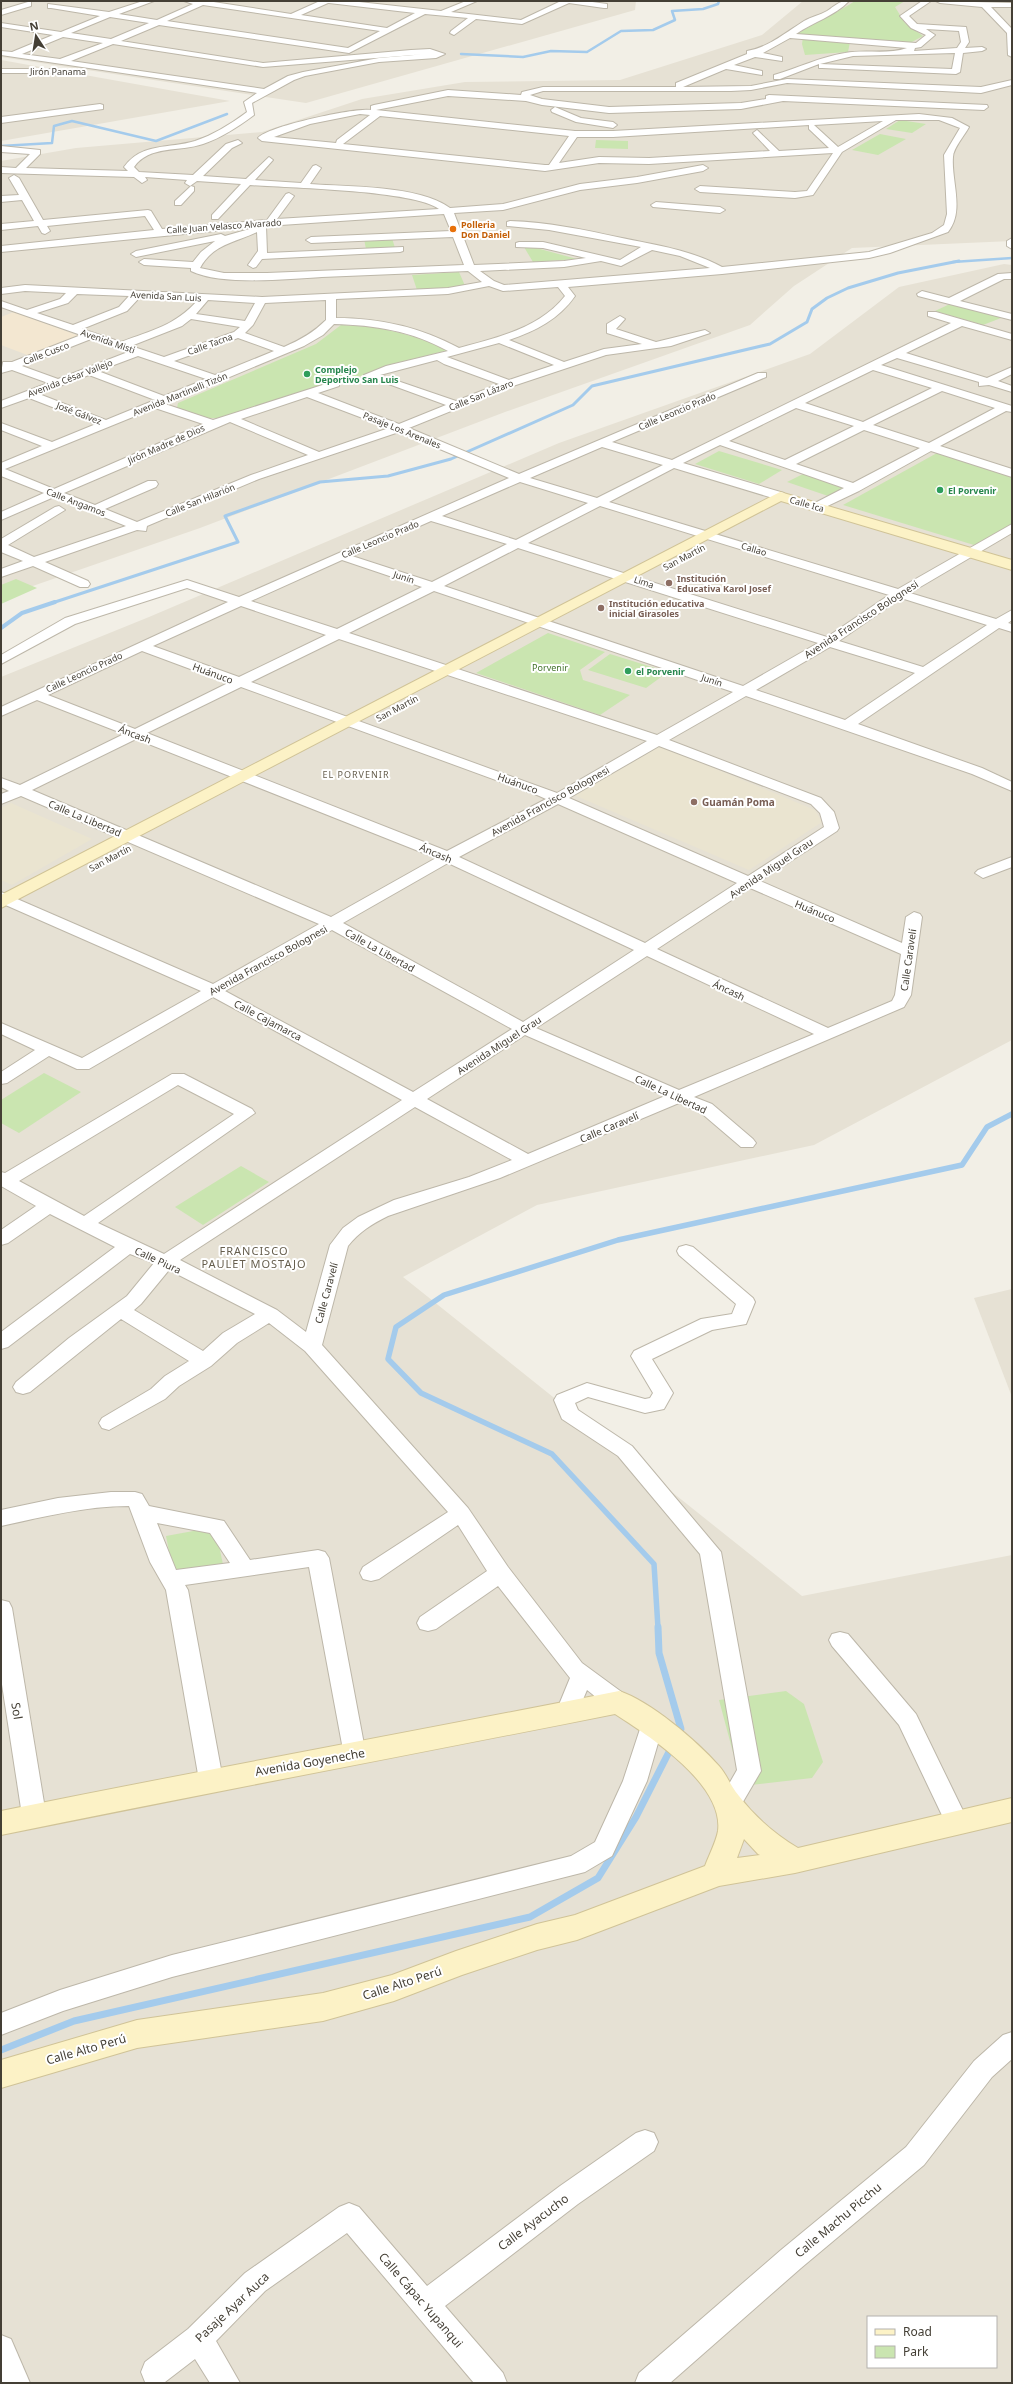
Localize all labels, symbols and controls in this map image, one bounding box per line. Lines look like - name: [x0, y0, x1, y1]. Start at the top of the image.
- north arrow: [16, 16, 56, 56]
- text: N: [28, 17, 40, 34]
- street label: Jirón Panama: [29, 65, 86, 78]
- street label: Calle Juan Velasco Alvarado: [166, 216, 282, 236]
- place label: Polleria Don Daniel: [461, 218, 510, 241]
- marker: Polleria Don Daniel: [448, 224, 458, 234]
- street label: Avenida San Luis: [130, 288, 202, 304]
- street label: Avenida Misti: [79, 326, 137, 356]
- street label: Calle Tacna: [186, 330, 234, 358]
- street label: Calle Cusco: [21, 338, 71, 368]
- street label: Avenida César Vallejo: [26, 356, 114, 400]
- place label: Complejo Deportivo San Luis: [315, 363, 399, 386]
- street label: Avenida Martinelli Tizón: [131, 369, 229, 419]
- marker: Complejo Deportivo San Luis: [302, 369, 312, 379]
- street label: Calle San Lázaro: [447, 376, 515, 414]
- street label: Calle Leoncio Prado: [636, 389, 718, 433]
- street label: José Gálvez: [54, 398, 103, 428]
- street label: Pasaje Los Arenales: [361, 408, 443, 452]
- street label: Jirón Madre de Dios: [125, 421, 207, 467]
- street label: Calle San Hilarión: [163, 480, 237, 520]
- place label: El Porvenir: [948, 484, 996, 497]
- street label: Calle Angamos: [44, 485, 108, 519]
- marker: El Porvenir: [935, 485, 945, 495]
- street label: Calle Ica: [788, 493, 826, 515]
- street label: Calle Leoncio Prado: [339, 517, 421, 561]
- street label: Callao: [740, 539, 768, 559]
- street label: San Martín: [661, 540, 707, 574]
- street label: Junín: [391, 567, 416, 586]
- place label: Institución Educativa Karol Josef: [677, 572, 771, 595]
- street label: Lima: [632, 573, 656, 591]
- street label: Avenida Francisco Bolognesi: [801, 577, 921, 661]
- marker: Institución Educativa Karol Josef: [664, 578, 674, 588]
- place label: Institución educativa inicial Girasoles: [609, 597, 704, 620]
- marker: Institución educativa inicial Girasoles: [596, 603, 606, 613]
- street label: Calle Leoncio Prado: [44, 649, 124, 695]
- street label: Huánuco: [191, 659, 235, 687]
- park label: Porvenir: [532, 661, 568, 674]
- place label: el Porvenir: [636, 665, 685, 678]
- marker: el Porvenir: [623, 666, 633, 676]
- street label: Junín: [699, 670, 724, 689]
- street label: San Martín: [374, 691, 420, 725]
- street label: Áncash: [117, 721, 153, 747]
- street label: Avenida Francisco Bolognesi: [488, 763, 612, 839]
- district label: EL PORVENIR: [322, 768, 390, 781]
- street label: Huánuco: [496, 769, 540, 797]
- place label: Guamán Poma: [702, 795, 775, 809]
- street label: Calle La Libertad: [46, 796, 124, 840]
- marker: Guamán Poma: [689, 797, 699, 807]
- street label: Avenida Miguel Grau: [726, 835, 816, 901]
- street label: Áncash: [418, 840, 454, 866]
- street label: San Martín: [87, 841, 133, 875]
- street label: Huánuco: [793, 896, 837, 926]
- street label: Avenida Francisco Bolognesi: [206, 922, 330, 998]
- street label: Calle La Libertad: [343, 925, 417, 975]
- street label: Calle Caravelí: [897, 928, 919, 992]
- street label: Áncash: [711, 976, 747, 1004]
- street label: Calle Cajamarca: [232, 996, 304, 1044]
- street label: Avenida Miguel Grau: [454, 1012, 544, 1078]
- street label: Calle La Libertad: [633, 1071, 709, 1117]
- street label: Calle Caravelí: [577, 1108, 641, 1146]
- street label: Calle Piura: [133, 1243, 183, 1277]
- district label: FRANCISCO PAULET MOSTAJO: [201, 1243, 307, 1271]
- street label: Calle Caravelí: [311, 1261, 341, 1325]
- street label: Sol: [7, 1701, 27, 1721]
- street label: Avenida Goyeneche: [254, 1744, 366, 1780]
- street label: Calle Alto Perú: [360, 1962, 444, 2004]
- street label: Calle Alto Perú: [44, 2029, 128, 2069]
- street label: Calle Machu Picchu: [791, 2179, 885, 2261]
- street label: Calle Ayacucho: [494, 2190, 572, 2254]
- street label: Calle Cápac Yupanqui: [375, 2249, 467, 2351]
- street label: Pasaje Ayar Auca: [191, 2268, 273, 2346]
- legend: [867, 2316, 997, 2368]
- text: Road: [903, 2323, 932, 2340]
- text: Park: [903, 2343, 929, 2360]

